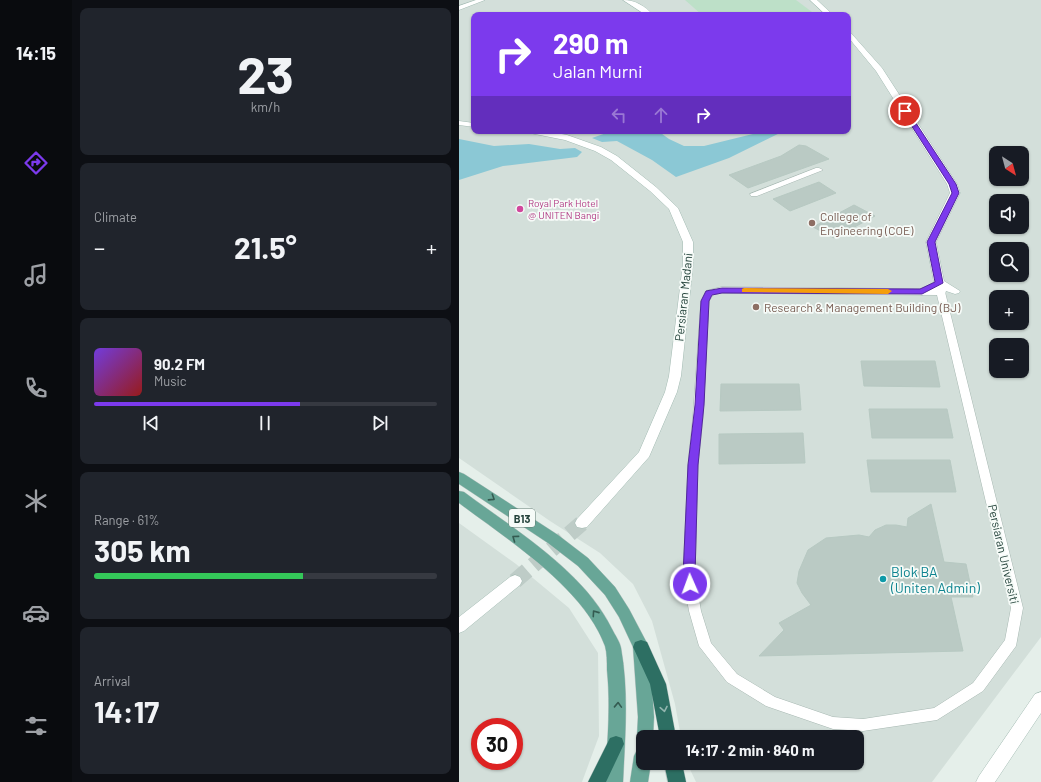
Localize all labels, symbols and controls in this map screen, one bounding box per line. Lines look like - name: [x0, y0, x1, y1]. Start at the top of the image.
- text: 290 m: [553, 26, 629, 60]
- icon: right: [487, 28, 539, 80]
- text: 14:15: [16, 42, 56, 64]
- text: 23: [237, 42, 294, 104]
- text: Jalan Murni: [553, 60, 643, 82]
- pin: [888, 94, 922, 128]
- text: km/h: [251, 99, 280, 115]
- icon: arrive: [894, 100, 916, 122]
- icon: left: [608, 104, 630, 126]
- icon: ahead: [650, 104, 672, 126]
- icon: right: [692, 104, 714, 126]
- north arrow: [989, 146, 1029, 186]
- map controls: [989, 146, 1029, 378]
- icon: directions: [22, 149, 50, 177]
- button: sound: [989, 194, 1029, 234]
- place label: Royal Park Hotel @ UNITEN Bangi: [528, 197, 599, 221]
- marker: Royal Park Hotel @ UNITEN Bangi: [515, 204, 525, 214]
- text: Climate: [94, 209, 137, 225]
- place label: College of Engineering (COE): [820, 209, 914, 237]
- marker: College of Engineering (COE): [807, 218, 817, 228]
- text: 21.5°: [234, 229, 297, 265]
- text: −: [94, 234, 105, 260]
- text: +: [426, 234, 437, 260]
- button: search: [989, 242, 1029, 282]
- street label: Persiaran Madani: [671, 252, 695, 342]
- icon: music: [22, 261, 50, 289]
- button: +: [989, 290, 1029, 330]
- place label: Research & Management Building (BJ): [764, 300, 961, 314]
- marker: Research & Management Building (BJ): [751, 302, 761, 312]
- button: −: [989, 338, 1029, 378]
- text: 90.2 FM: [154, 355, 205, 373]
- text: Music: [154, 373, 187, 389]
- icon: phone: [22, 374, 50, 402]
- icon: previous: [140, 412, 162, 434]
- icon: pause: [254, 412, 276, 434]
- icon: next: [369, 412, 391, 434]
- icon: climate: [22, 487, 50, 515]
- one-way arrow: [488, 493, 495, 501]
- street label: Persiaran Universiti: [986, 503, 1022, 605]
- road number: B13: [509, 509, 535, 527]
- text: Range · 61%: [94, 512, 159, 528]
- text: 305 km: [94, 532, 191, 568]
- one-way arrow: [513, 535, 520, 542]
- position arrow: [669, 563, 711, 605]
- place label: Blok BA (Uniten Admin): [890, 563, 980, 596]
- marker: Blok BA (Uniten Admin): [878, 574, 888, 584]
- icon: car: [22, 599, 50, 627]
- one-way arrow: [592, 610, 600, 617]
- text: Arrival: [94, 673, 130, 689]
- text: 14:17: [94, 693, 159, 729]
- one-way arrow: [614, 702, 622, 708]
- one-way arrow: [659, 706, 667, 712]
- icon: filters: [22, 712, 50, 740]
- speed limit sign: 30: [471, 718, 523, 770]
- text: 14:17 · 2 min · 840 m: [686, 741, 814, 759]

